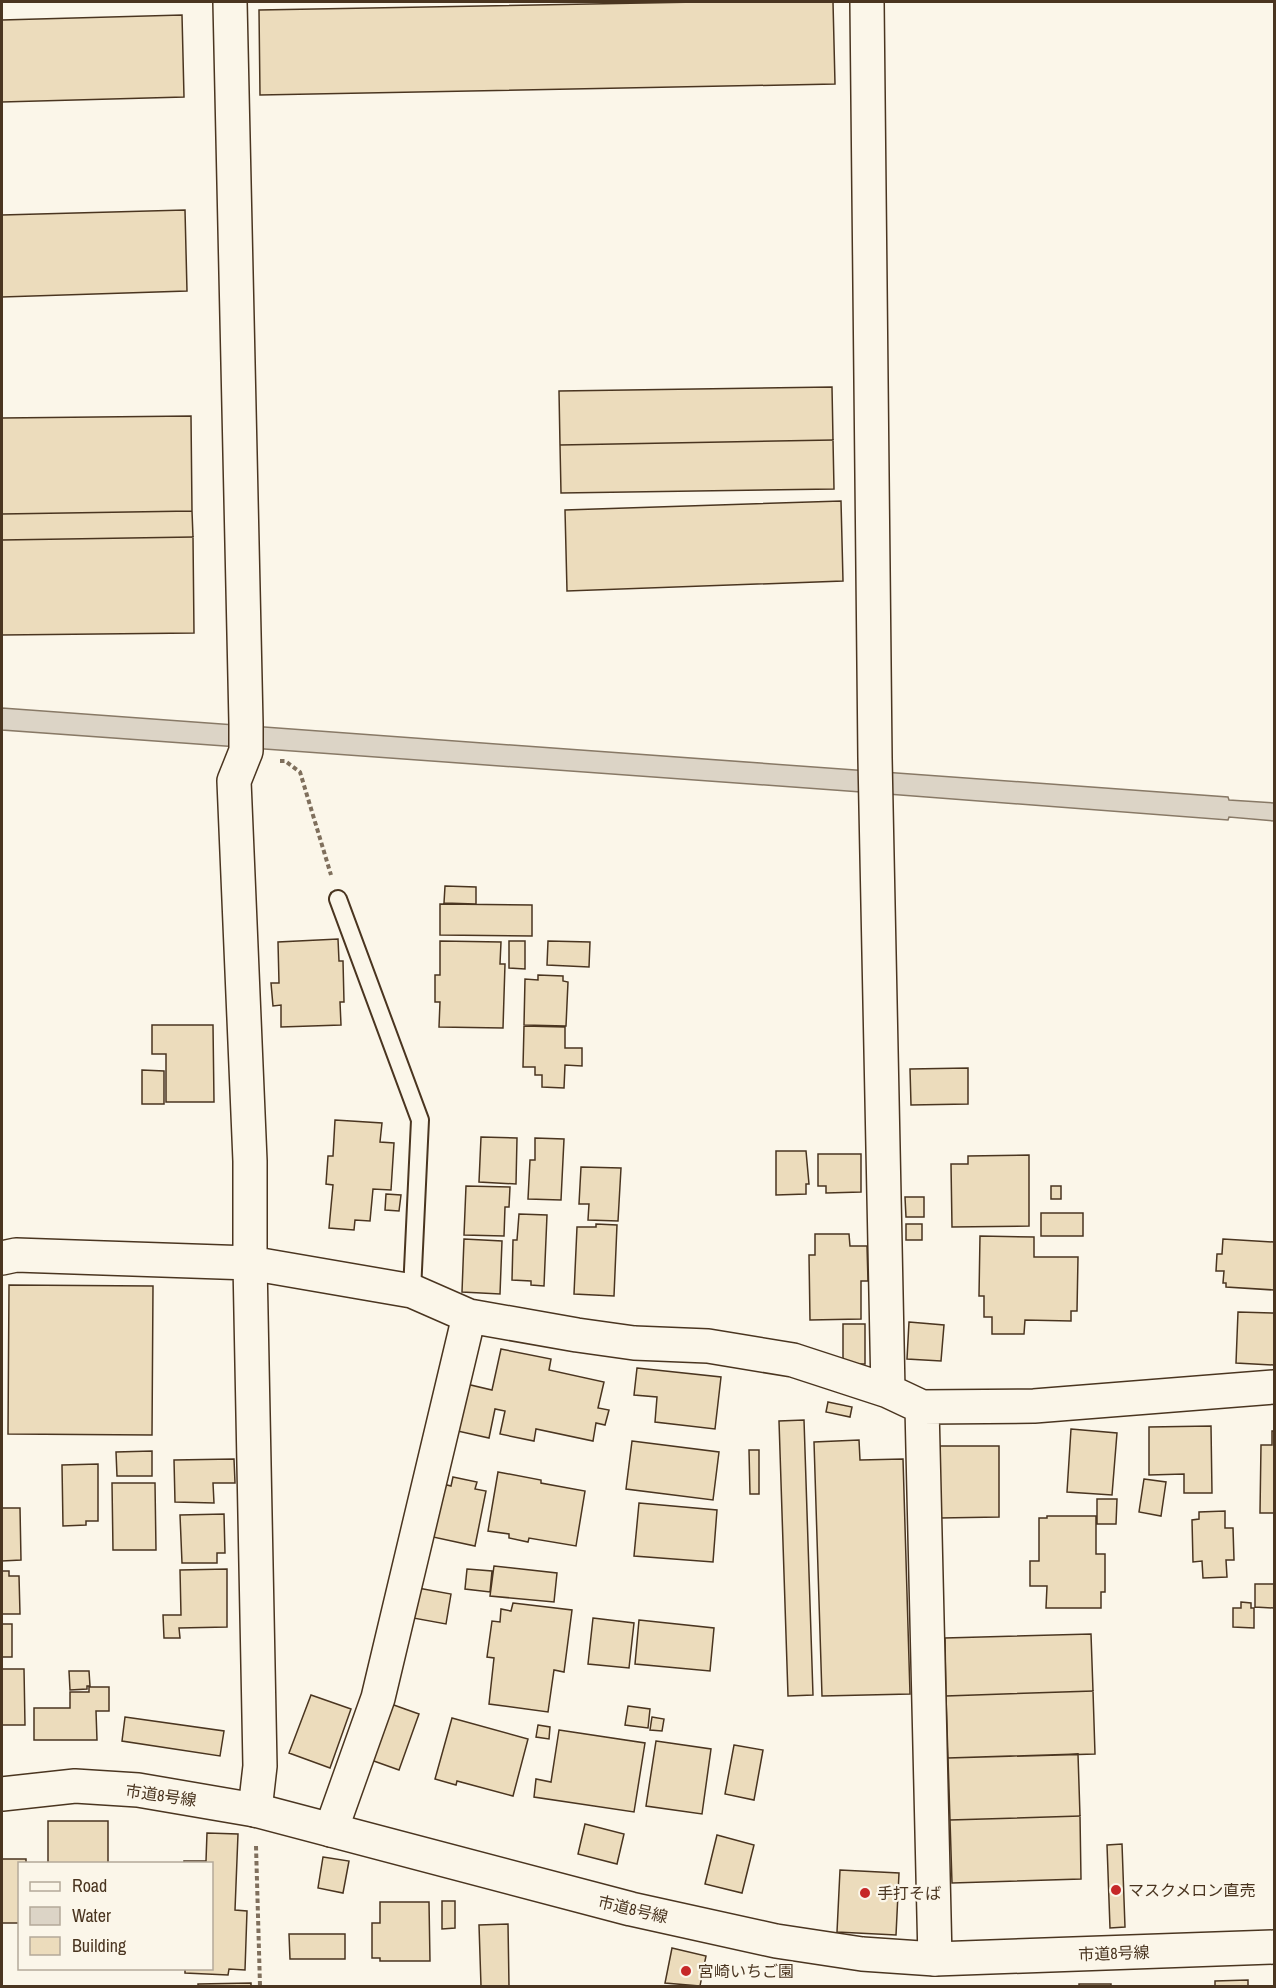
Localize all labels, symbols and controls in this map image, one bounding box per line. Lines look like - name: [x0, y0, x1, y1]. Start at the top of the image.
- street label: 市道8号線: [124, 1779, 198, 1811]
- legend: [18, 1862, 213, 1970]
- text: Road: [72, 1873, 107, 1898]
- place label: マスクメロン直売: [1128, 1879, 1255, 1901]
- place label: 手打そば: [877, 1882, 941, 1904]
- marker: マスクメロン直売: [1109, 1883, 1123, 1897]
- marker: 手打そば: [858, 1886, 872, 1900]
- street label: 市道8号線: [596, 1890, 670, 1928]
- text: Water: [72, 1903, 111, 1928]
- text: Building: [72, 1933, 127, 1958]
- street label: 市道8号線: [1078, 1941, 1150, 1965]
- place label: 宮崎いちご園: [698, 1960, 794, 1982]
- marker: 宮崎いちご園: [679, 1964, 693, 1978]

